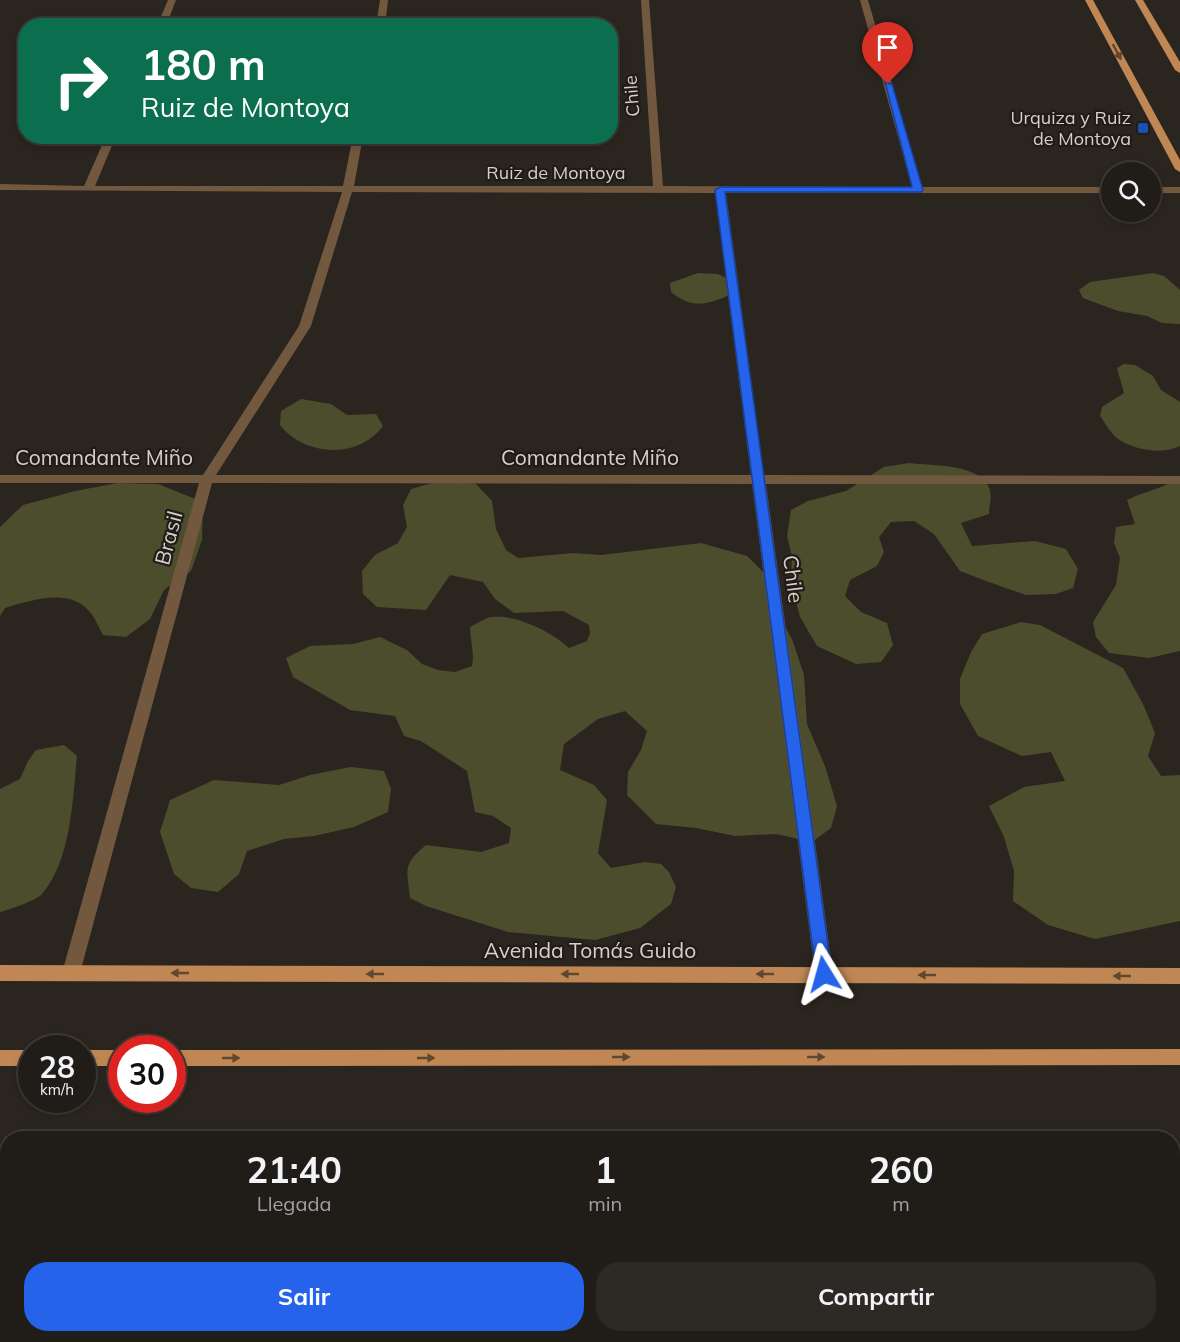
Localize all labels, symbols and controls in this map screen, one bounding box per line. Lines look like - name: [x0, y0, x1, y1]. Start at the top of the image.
- pin: [862, 22, 913, 84]
- icon: arrive: [871, 31, 904, 64]
- text: 180 m: [141, 38, 266, 91]
- icon: right: [42, 42, 120, 120]
- one-way arrow: [1112, 43, 1122, 60]
- street label: Chile: [619, 75, 644, 117]
- text: Ruiz de Montoya: [141, 90, 350, 124]
- place label: Urquiza y Ruiz de Montoya: [1010, 106, 1131, 150]
- marker: Urquiza y Ruiz de Montoya: [1136, 121, 1150, 135]
- street label: Ruiz de Montoya: [486, 161, 626, 184]
- map controls: [1101, 162, 1161, 222]
- button: search: [1101, 162, 1161, 222]
- street label: Comandante Miño: [15, 444, 193, 470]
- street label: Comandante Miño: [501, 444, 679, 470]
- street label: Brasil: [148, 508, 188, 568]
- street label: Chile: [778, 553, 810, 604]
- street label: Avenida Tomás Guido: [484, 937, 696, 963]
- position arrow: [792, 942, 856, 1006]
- one-way arrow: [171, 968, 190, 978]
- one-way arrow: [366, 969, 385, 979]
- one-way arrow: [561, 969, 580, 979]
- one-way arrow: [756, 969, 775, 979]
- one-way arrow: [917, 970, 936, 980]
- one-way arrow: [1112, 971, 1131, 981]
- speed limit sign: 30: [108, 1035, 186, 1113]
- text: 28: [39, 1048, 75, 1086]
- one-way arrow: [611, 1052, 630, 1062]
- one-way arrow: [806, 1052, 825, 1062]
- one-way arrow: [221, 1053, 240, 1063]
- one-way arrow: [416, 1053, 435, 1063]
- text: km/h: [40, 1080, 74, 1099]
- text: 21:40: [246, 1147, 342, 1192]
- text: 1: [594, 1147, 616, 1192]
- text: 260: [869, 1147, 934, 1192]
- text: Llegada: [257, 1191, 331, 1216]
- text: min: [588, 1191, 622, 1216]
- text: m: [892, 1191, 910, 1216]
- button: Salir: [24, 1262, 584, 1331]
- button: Compartir: [596, 1262, 1156, 1331]

